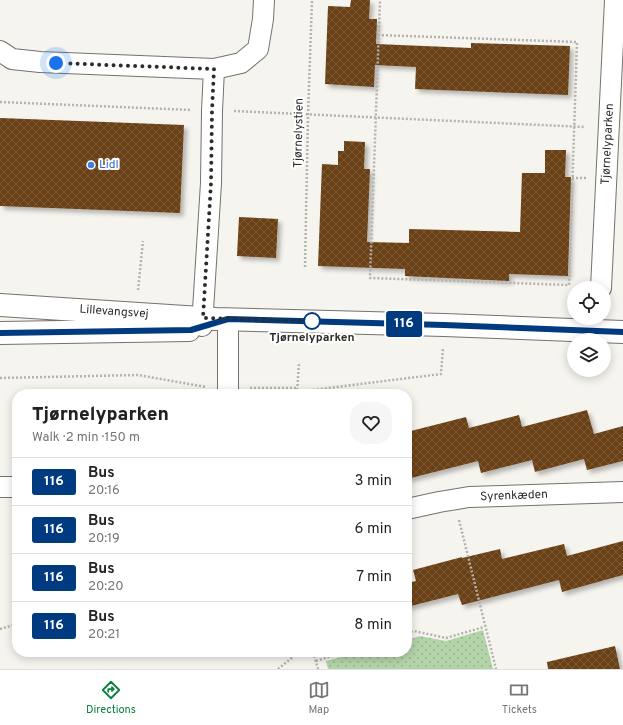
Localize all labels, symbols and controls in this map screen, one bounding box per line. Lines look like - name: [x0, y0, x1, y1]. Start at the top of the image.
- your location: [46, 53, 66, 73]
- street label: Tjørnelystien: [290, 98, 308, 168]
- street label: Tjørnelyparken: [598, 103, 618, 185]
- place label: Lidl: [99, 157, 119, 173]
- marker: Lidl: [86, 160, 96, 170]
- map controls: [567, 281, 611, 377]
- button: locate: [567, 281, 611, 325]
- street label: Lillevangsvej: [79, 302, 149, 322]
- line badge: 116: [381, 311, 427, 337]
- marker: Tjørnelyparken: [303, 312, 321, 330]
- text: 116: [394, 315, 414, 332]
- place label: Tjørnelyparken: [269, 330, 355, 346]
- button: layers: [567, 333, 611, 377]
- button: heart: [350, 402, 392, 444]
- text: Tjørnelyparken: [32, 403, 169, 427]
- text: Walk · 2 min · 150 m: [32, 430, 140, 446]
- text: Bus: [88, 464, 115, 483]
- text: 3 min: [354, 472, 392, 491]
- text: 116: [44, 473, 64, 490]
- text: 20:16: [88, 483, 120, 499]
- street label: Syrenkæden: [480, 487, 548, 505]
- text: Bus: [88, 512, 115, 531]
- text: 6 min: [355, 520, 392, 539]
- text: 116: [44, 521, 64, 538]
- text: 20:19: [88, 531, 120, 547]
- text: Bus: [88, 560, 115, 579]
- text: 7 min: [356, 568, 392, 587]
- text: 116: [44, 569, 64, 586]
- text: 20:20: [88, 579, 124, 595]
- text: Bus: [88, 608, 115, 627]
- text: 8 min: [354, 616, 392, 635]
- text: 116: [44, 617, 64, 634]
- text: 20:21: [88, 627, 120, 643]
- tab: Directions: [86, 679, 136, 717]
- tab: Map: [308, 679, 330, 717]
- tab: Tickets: [502, 679, 537, 717]

